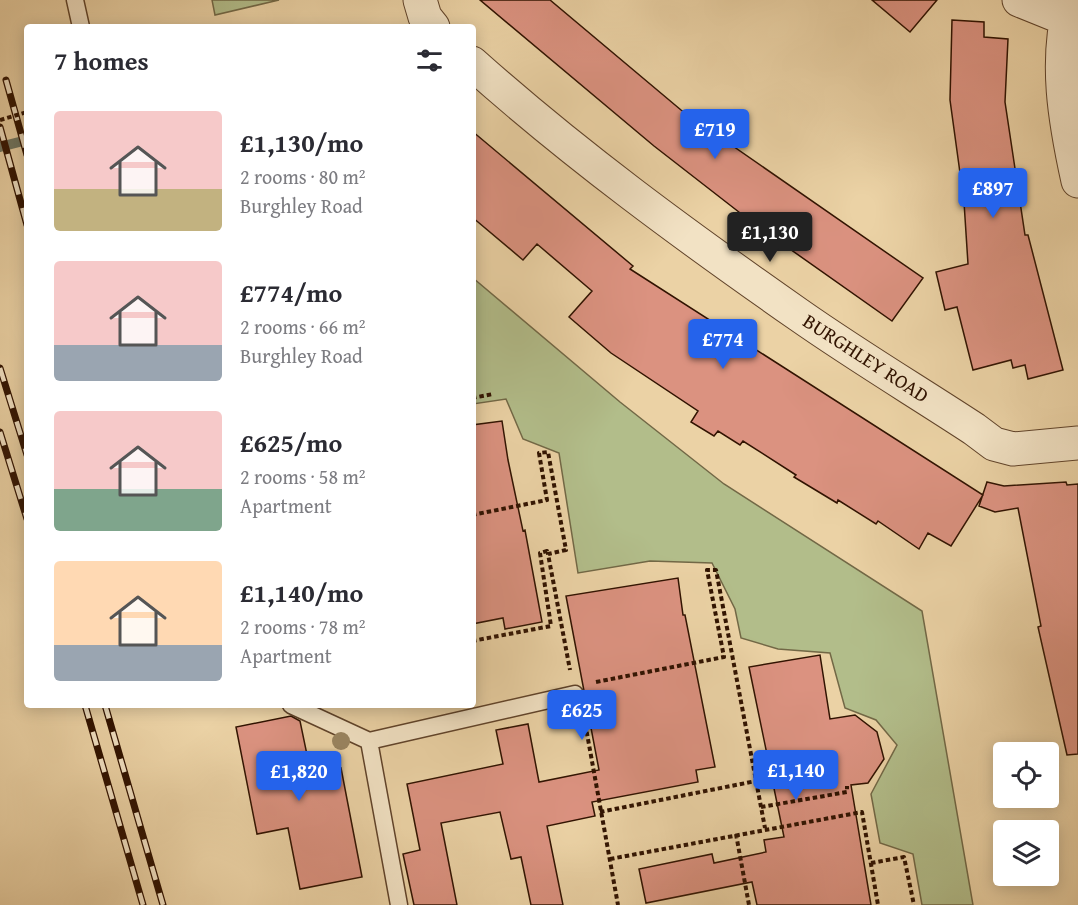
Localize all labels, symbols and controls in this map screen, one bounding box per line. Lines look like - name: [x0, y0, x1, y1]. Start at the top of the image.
- text: 7 homes: [54, 41, 149, 80]
- icon: filters: [413, 44, 446, 77]
- pin: £719: [679, 109, 751, 160]
- text: £719: [694, 114, 736, 143]
- text: £1,130/mo: [240, 123, 363, 162]
- icon: home: [102, 135, 174, 207]
- text: 2 rooms · 80 m²: [240, 162, 366, 191]
- pin: £897: [957, 168, 1029, 219]
- text: £897: [972, 173, 1014, 202]
- text: Burghley Road: [240, 191, 363, 220]
- pin: £1,130: [721, 212, 819, 263]
- text: £1,130: [741, 217, 799, 246]
- text: £774/mo: [240, 273, 342, 312]
- icon: home: [102, 285, 174, 357]
- street label: BURGHLEY ROAD: [798, 306, 935, 409]
- text: 2 rooms · 66 m²: [240, 312, 366, 341]
- pin: £774: [687, 319, 759, 370]
- text: £774: [702, 324, 744, 353]
- text: Burghley Road: [240, 341, 363, 370]
- text: £625/mo: [240, 423, 342, 462]
- icon: home: [102, 435, 174, 507]
- text: 2 rooms · 58 m²: [240, 462, 366, 491]
- text: Apartment: [240, 491, 332, 520]
- text: £1,140/mo: [240, 573, 363, 612]
- icon: home: [102, 585, 174, 657]
- text: 2 rooms · 78 m²: [240, 612, 366, 641]
- text: Apartment: [240, 641, 332, 670]
- pin: £625: [546, 690, 618, 741]
- text: £625: [561, 695, 603, 724]
- map controls: [993, 742, 1059, 886]
- button: locate: [993, 742, 1059, 808]
- pin: £1,140: [747, 750, 845, 801]
- pin: £1,820: [250, 751, 348, 802]
- text: £1,140: [767, 755, 825, 784]
- text: £1,820: [270, 756, 328, 785]
- button: layers: [993, 820, 1059, 886]

